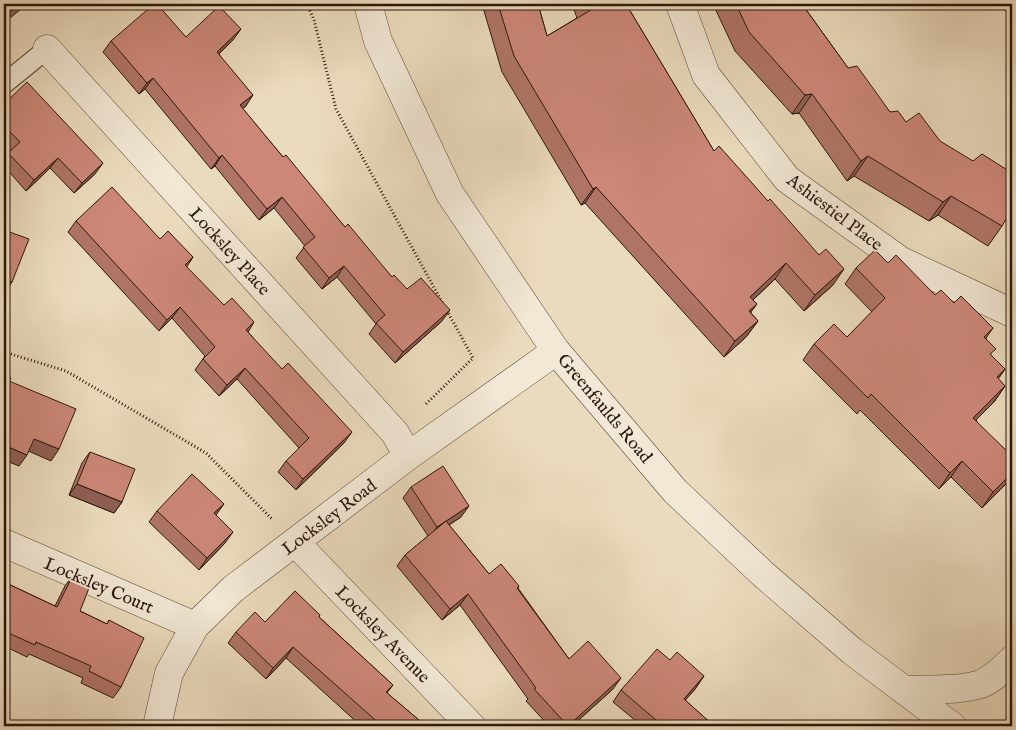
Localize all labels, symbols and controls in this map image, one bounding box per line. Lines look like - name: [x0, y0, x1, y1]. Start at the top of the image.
- street label: Ashiestiel Place: [781, 169, 887, 257]
- street label: Locksley Place: [183, 203, 275, 301]
- street label: Greenfaulds Road: [551, 349, 657, 469]
- street label: Locksley Road: [278, 475, 382, 561]
- street label: Locksley Court: [40, 553, 157, 620]
- street label: Locksley Avenue: [329, 581, 434, 689]

